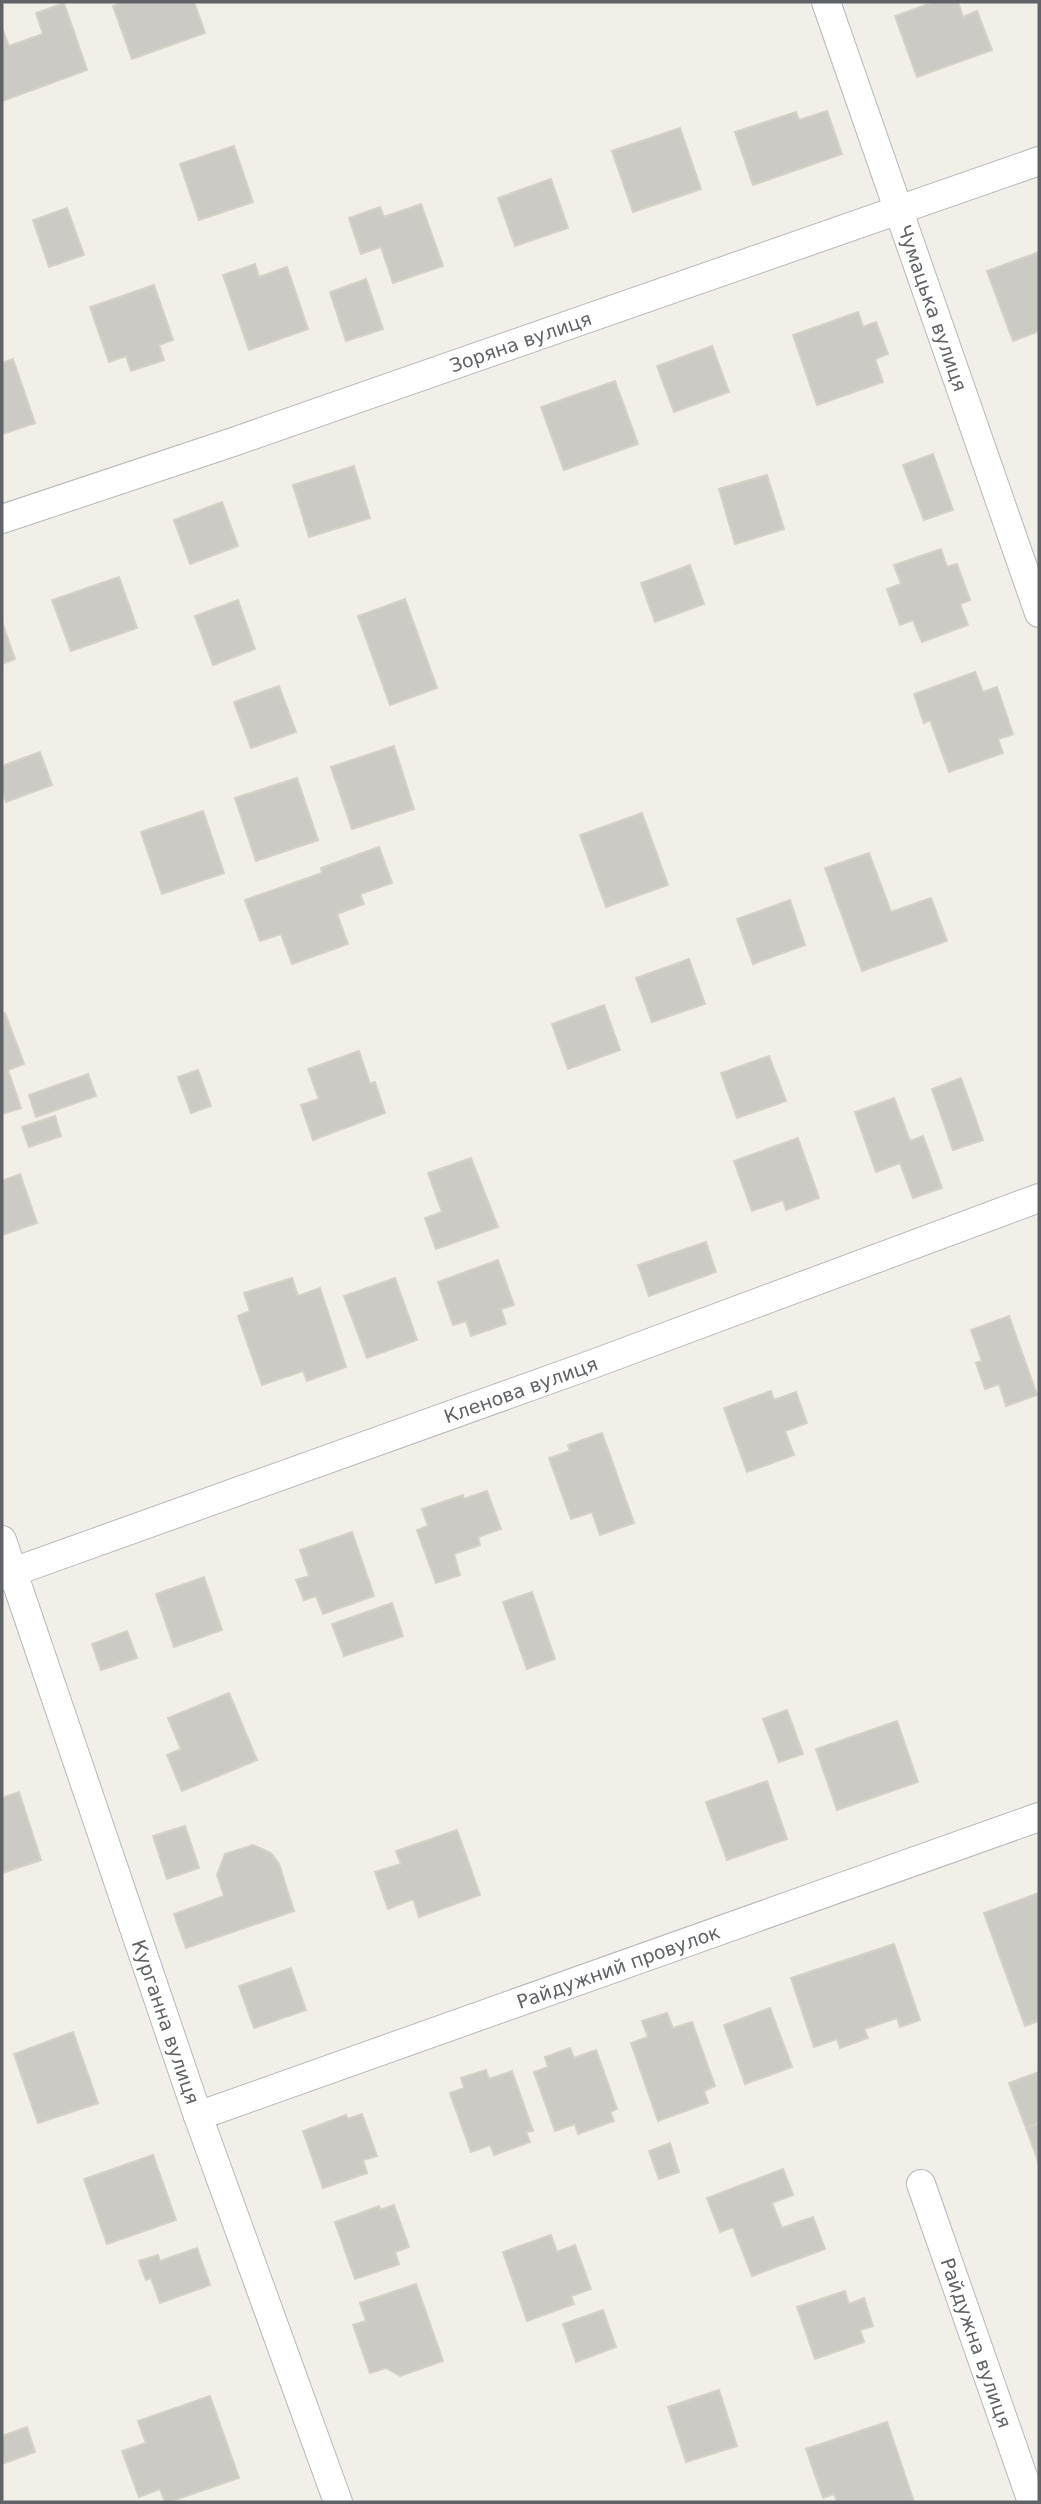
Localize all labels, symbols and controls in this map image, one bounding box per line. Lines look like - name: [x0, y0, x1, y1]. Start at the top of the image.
- street label: Чумацька вулиця: [893, 222, 972, 394]
- street label: Зоряна вулиця: [447, 307, 594, 377]
- street label: Кленова вулиця: [441, 1352, 601, 1428]
- street label: Райдужний провулок: [514, 1920, 723, 2013]
- street label: Курганна вулиця: [128, 1937, 204, 2107]
- street label: Райдужна вулиця: [937, 2255, 1016, 2430]

